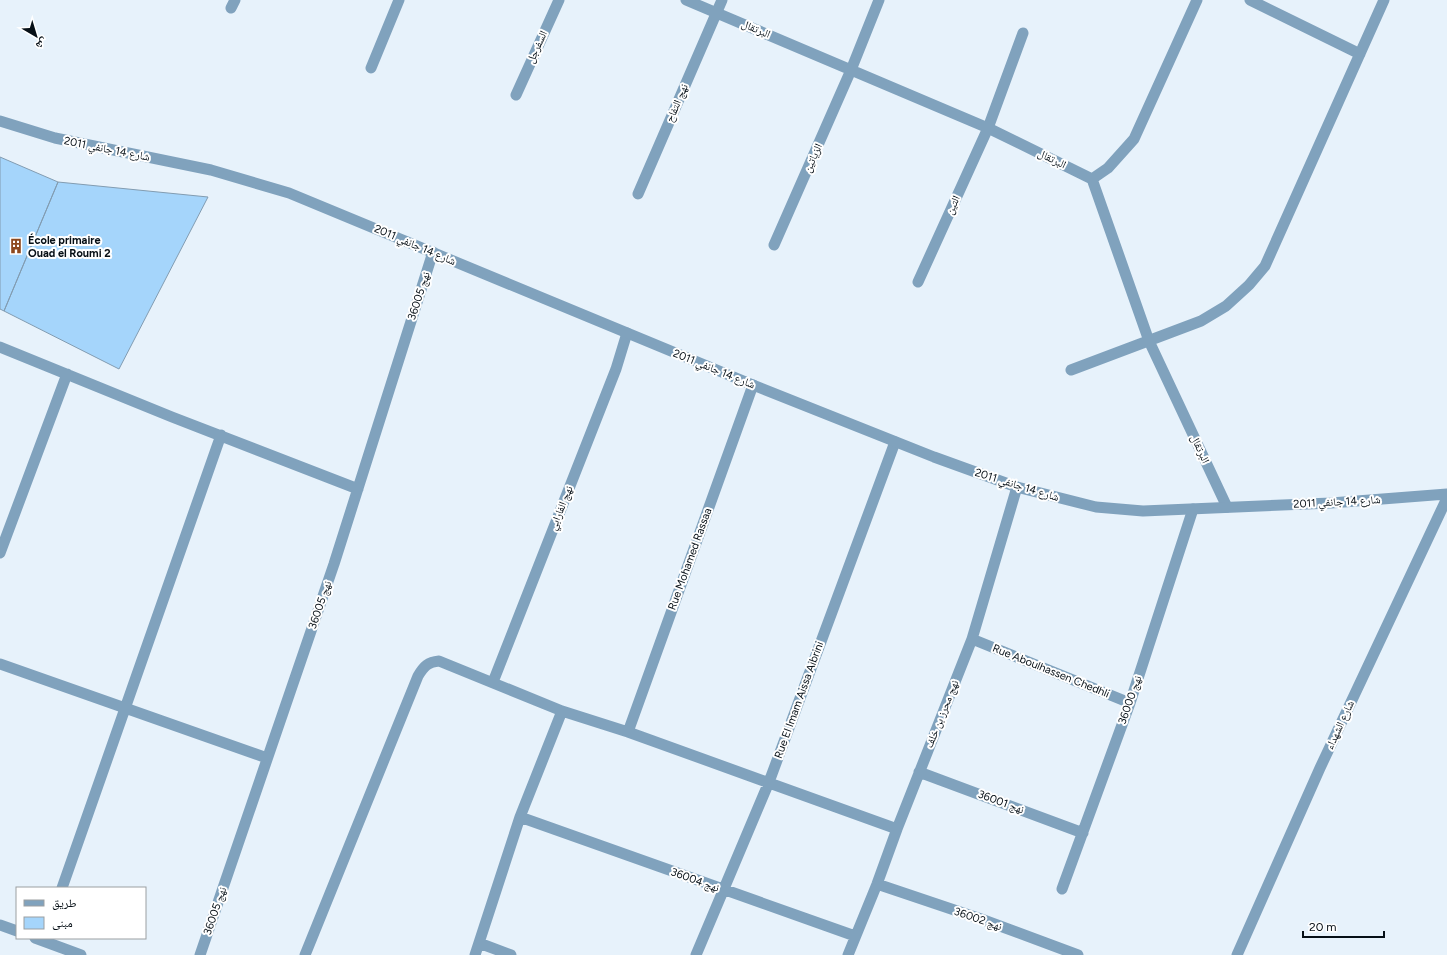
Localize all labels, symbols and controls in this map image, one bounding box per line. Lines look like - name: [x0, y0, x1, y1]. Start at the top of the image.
- north arrow: [16, 16, 56, 56]
- street label: البرتقال: [740, 17, 772, 41]
- street label: السفرجل: [524, 29, 550, 65]
- text: ش: [32, 34, 50, 52]
- street label: نهج التفاح: [663, 82, 691, 124]
- street label: شارع 14 جانفي 2011: [63, 134, 151, 165]
- street label: الزياتين: [801, 142, 825, 174]
- street label: البرتقال: [1036, 147, 1068, 171]
- street label: التين: [943, 194, 963, 216]
- street label: شارع 14 جانفي 2011: [372, 222, 458, 270]
- place label: École primaire Ouad el Roumi 2: [28, 233, 111, 260]
- building icon: École primaire Ouad el Roumi 2: [7, 237, 25, 255]
- street label: نهج 36005: [405, 270, 433, 322]
- street label: شارع 14 جانفي 2011: [670, 347, 757, 393]
- street label: البرتقال: [1188, 433, 1212, 465]
- street label: شارع 14 جانفي 2011: [973, 466, 1061, 506]
- street label: نهج الفارابي: [546, 484, 577, 533]
- street label: شارع 14 جانفي 2011: [1293, 493, 1381, 513]
- street label: Rue Mohamed Rassaa: [665, 506, 715, 612]
- street label: نهج 36005: [306, 579, 334, 631]
- street label: Rue El Imam Aissa Aibrini: [772, 640, 826, 760]
- street label: Rue Aboulhassen Chedhli: [991, 642, 1111, 700]
- street label: نهج 36000: [1116, 674, 1144, 726]
- street label: نهج محرز بن خلف: [923, 678, 961, 750]
- street label: شارع الشهداء: [1323, 698, 1357, 752]
- street label: نهج 36001: [976, 788, 1026, 816]
- street label: نهج 36004: [669, 865, 721, 895]
- street label: نهج 36005: [201, 885, 229, 937]
- legend: [16, 887, 146, 939]
- text: طريق: [52, 896, 77, 910]
- street label: نهج 36002: [952, 905, 1004, 933]
- scale bar: [1303, 913, 1384, 939]
- text: مبنى: [52, 916, 73, 930]
- text: 20 m: [1309, 920, 1337, 934]

